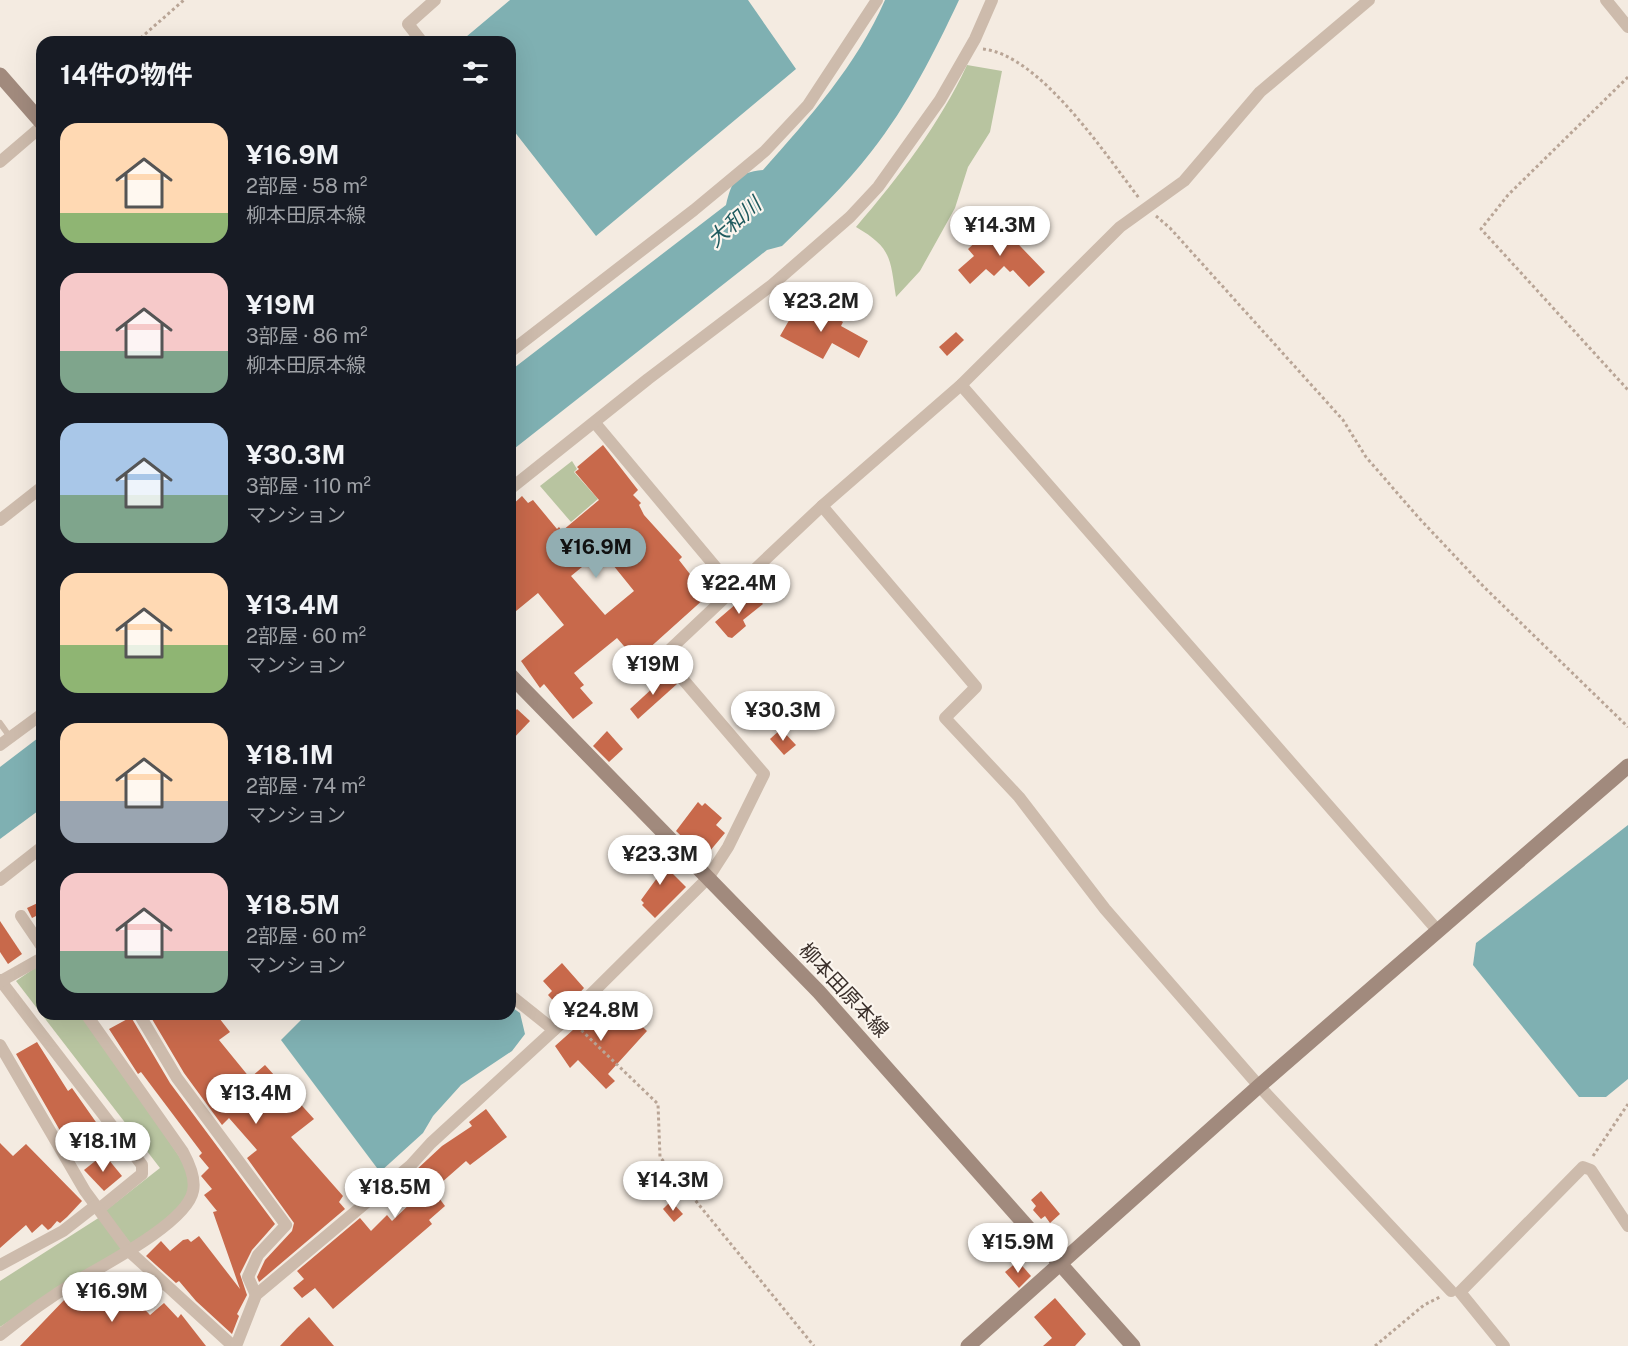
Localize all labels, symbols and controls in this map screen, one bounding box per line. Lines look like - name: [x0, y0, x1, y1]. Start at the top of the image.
- icon: filters: [459, 56, 492, 89]
- text: 14件の物件: [60, 59, 192, 90]
- text: ¥16.9M: [246, 139, 339, 170]
- icon: home: [108, 147, 180, 219]
- text: 2部屋 · 58 m²: [246, 174, 367, 198]
- water label: 大和川: [702, 191, 767, 252]
- text: 柳本田原本線: [246, 203, 366, 227]
- pin: ¥14.3M: [951, 206, 1049, 257]
- text: ¥14.3M: [964, 213, 1036, 237]
- pin: ¥23.2M: [772, 282, 870, 333]
- text: ¥19M: [246, 289, 315, 320]
- text: ¥23.2M: [783, 289, 859, 313]
- icon: home: [108, 297, 180, 369]
- text: 3部屋 · 86 m²: [246, 324, 368, 348]
- text: 柳本田原本線: [246, 353, 366, 377]
- text: ¥30.3M: [246, 439, 345, 470]
- icon: home: [108, 447, 180, 519]
- text: 3部屋 · 110 m²: [246, 474, 371, 498]
- text: マンション: [246, 503, 346, 527]
- pin: ¥16.9M: [547, 528, 645, 579]
- text: ¥16.9M: [560, 535, 632, 559]
- pin: ¥22.4M: [690, 564, 788, 615]
- text: ¥22.4M: [701, 571, 777, 595]
- text: ¥13.4M: [246, 589, 339, 620]
- icon: home: [108, 597, 180, 669]
- text: 2部屋 · 60 m²: [246, 624, 366, 648]
- pin: ¥19M: [617, 645, 689, 696]
- text: ¥19M: [626, 652, 680, 676]
- text: マンション: [246, 653, 346, 677]
- pin: ¥30.3M: [734, 691, 832, 742]
- text: ¥30.3M: [745, 698, 821, 722]
- text: ¥18.1M: [246, 739, 334, 770]
- icon: home: [108, 747, 180, 819]
- text: 2部屋 · 74 m²: [246, 774, 366, 798]
- text: マンション: [246, 803, 346, 827]
- pin: ¥23.3M: [611, 835, 709, 886]
- text: ¥23.3M: [622, 842, 698, 866]
- text: ¥18.5M: [246, 889, 340, 920]
- icon: home: [108, 897, 180, 969]
- text: 2部屋 · 60 m²: [246, 924, 366, 948]
- street label: 柳本田原本線: [794, 938, 894, 1042]
- text: マンション: [246, 953, 346, 977]
- pin: ¥24.8M: [552, 991, 650, 1042]
- text: ¥24.8M: [563, 998, 639, 1022]
- pin: ¥13.4M: [207, 1074, 305, 1125]
- text: ¥13.4M: [220, 1081, 292, 1105]
- pin: ¥18.1M: [54, 1122, 152, 1173]
- text: ¥18.1M: [69, 1129, 137, 1153]
- pin: ¥14.3M: [624, 1161, 722, 1212]
- pin: ¥18.5M: [346, 1168, 444, 1219]
- text: ¥14.3M: [637, 1168, 709, 1192]
- text: ¥18.5M: [359, 1175, 431, 1199]
- pin: ¥15.9M: [969, 1223, 1067, 1274]
- text: ¥15.9M: [982, 1230, 1054, 1254]
- pin: ¥16.9M: [63, 1272, 161, 1323]
- text: ¥16.9M: [76, 1279, 148, 1303]

